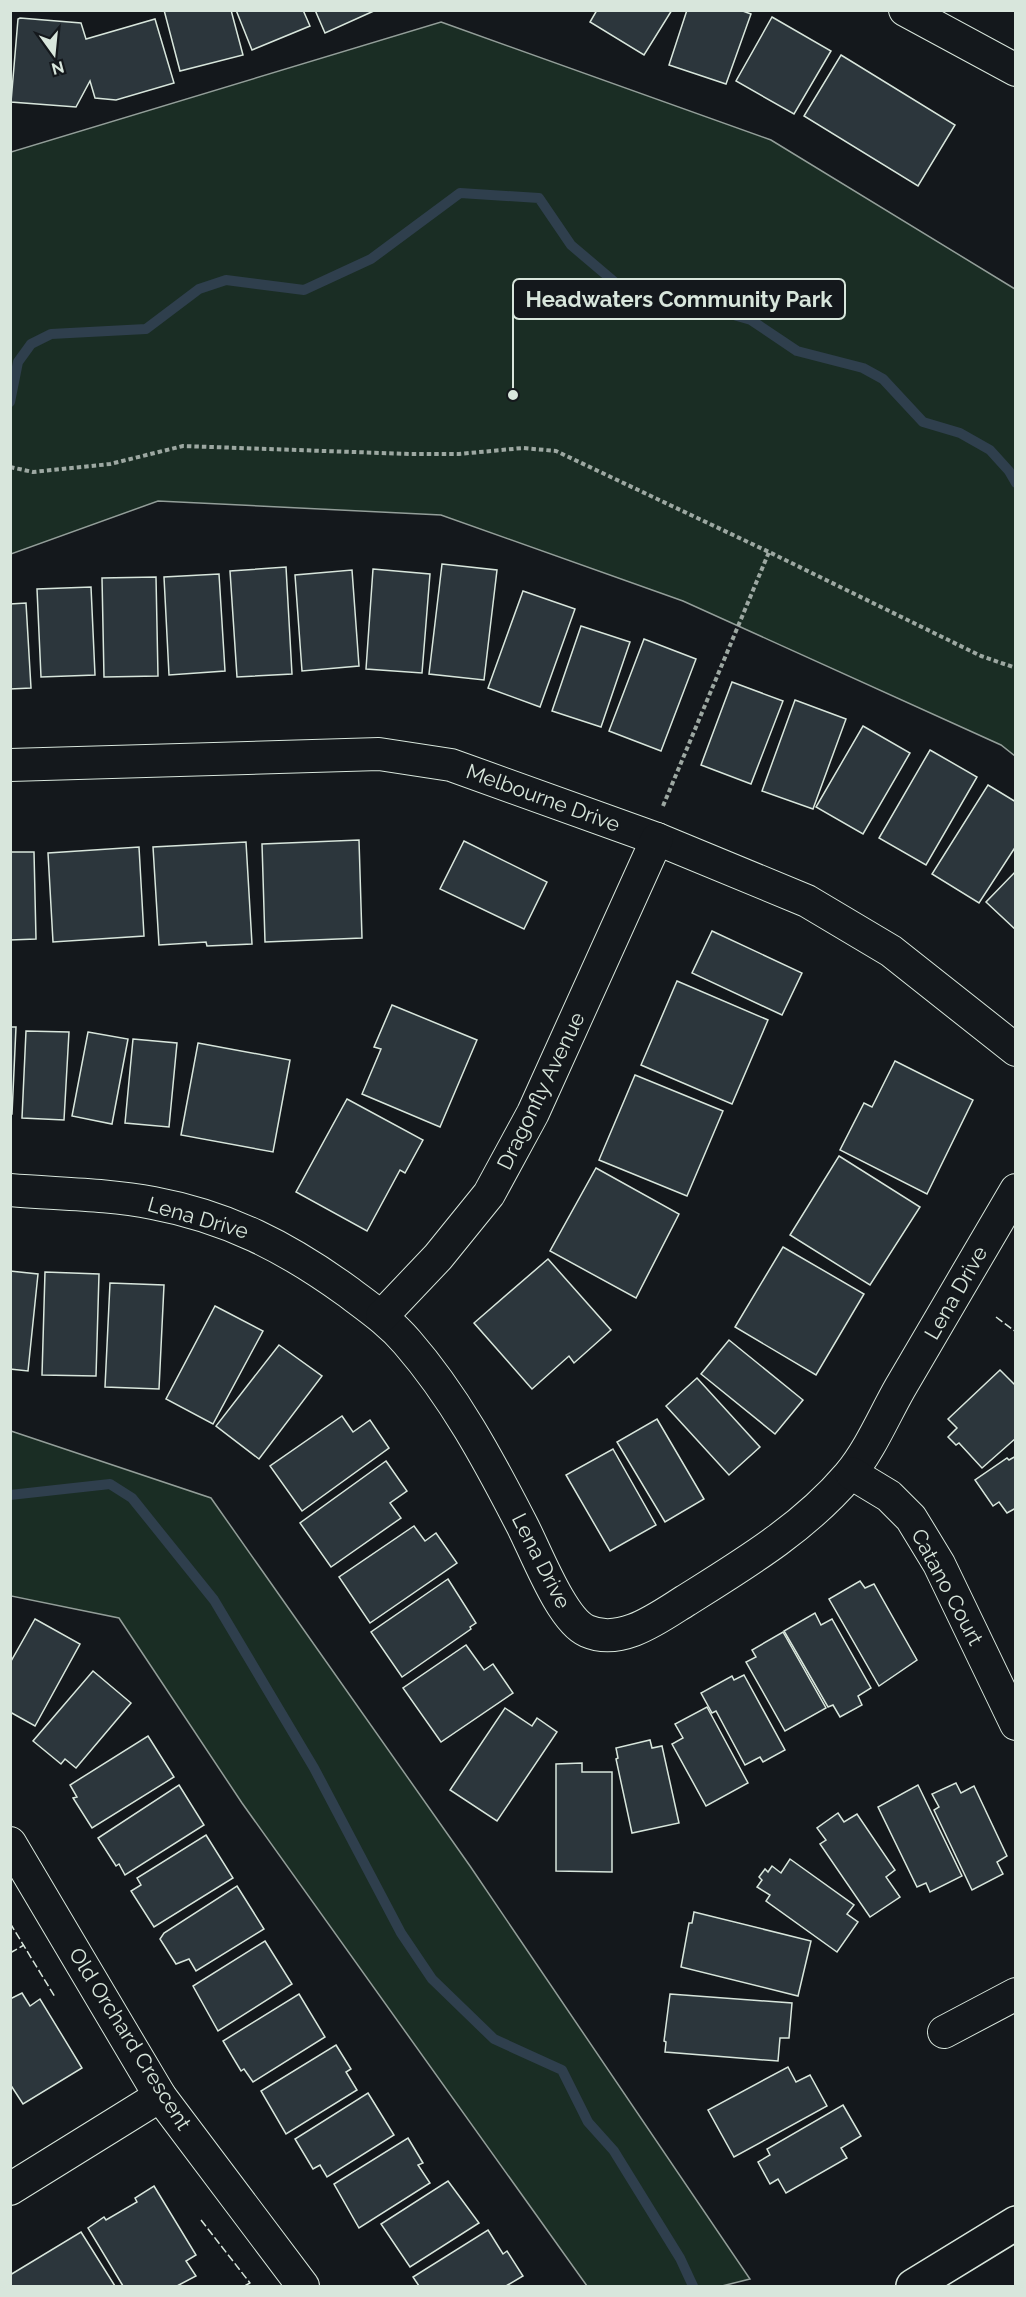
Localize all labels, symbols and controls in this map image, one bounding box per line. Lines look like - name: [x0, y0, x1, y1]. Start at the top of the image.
- north arrow: [24, 24, 84, 84]
- text: N: [49, 57, 66, 79]
- callout: Headwaters Community Park: [513, 279, 845, 319]
- text: Headwaters Community Park: [526, 286, 833, 312]
- street label: Melbourne Drive: [463, 758, 623, 837]
- street label: Dragonfly Avenue: [492, 1008, 590, 1174]
- street label: Lena Drive: [145, 1191, 251, 1244]
- street label: Lena Drive: [919, 1242, 992, 1344]
- street label: Lena Drive: [507, 1509, 576, 1613]
- street label: Catano Court: [906, 1524, 989, 1649]
- street label: Old Orchard Crescent: [64, 1943, 197, 2134]

